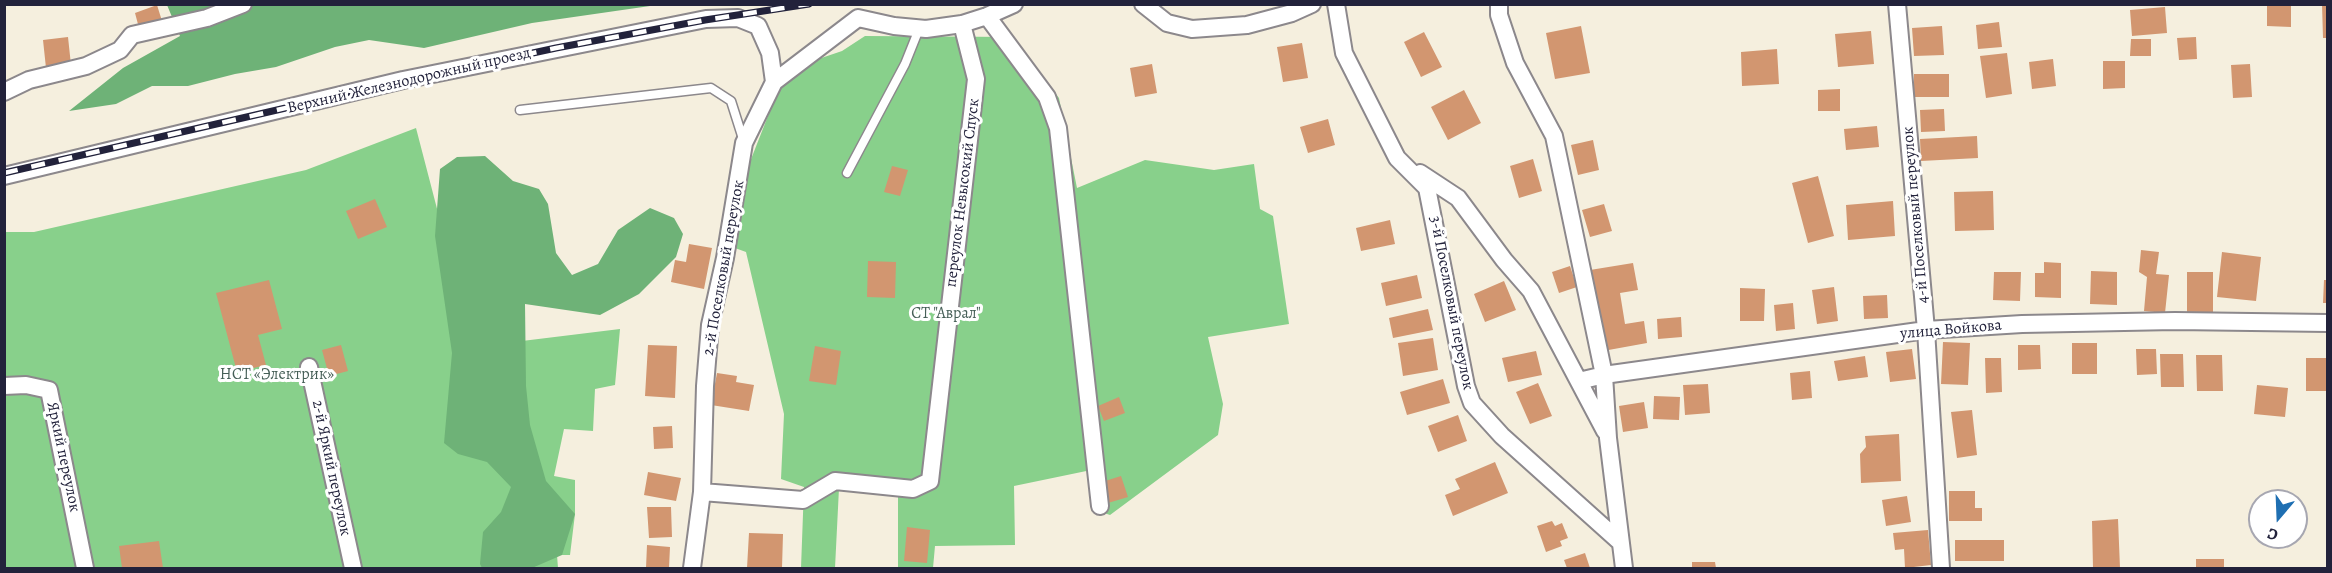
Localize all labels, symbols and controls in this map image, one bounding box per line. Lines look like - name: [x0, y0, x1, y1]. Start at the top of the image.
- street label: Верхний Железнодорожный проезд: [285, 44, 533, 118]
- street label: переулок Невысокий Спуск: [942, 97, 984, 289]
- street label: 4-й Поселковый переулок: [1899, 126, 1933, 304]
- street label: 2-й Поселковый переулок: [699, 179, 749, 357]
- street label: 3-й Поселковый переулок: [1425, 214, 1477, 392]
- park label: СТ "Аврал": [911, 304, 981, 324]
- street label: улица Войкова: [1899, 316, 2003, 344]
- park label: НСТ «Электрик»: [220, 365, 334, 385]
- street label: 2-й Яркий переулок: [307, 398, 355, 538]
- street label: Яркий переулок: [42, 400, 84, 514]
- north arrow: [2248, 489, 2308, 549]
- text: С: [2265, 522, 2281, 546]

